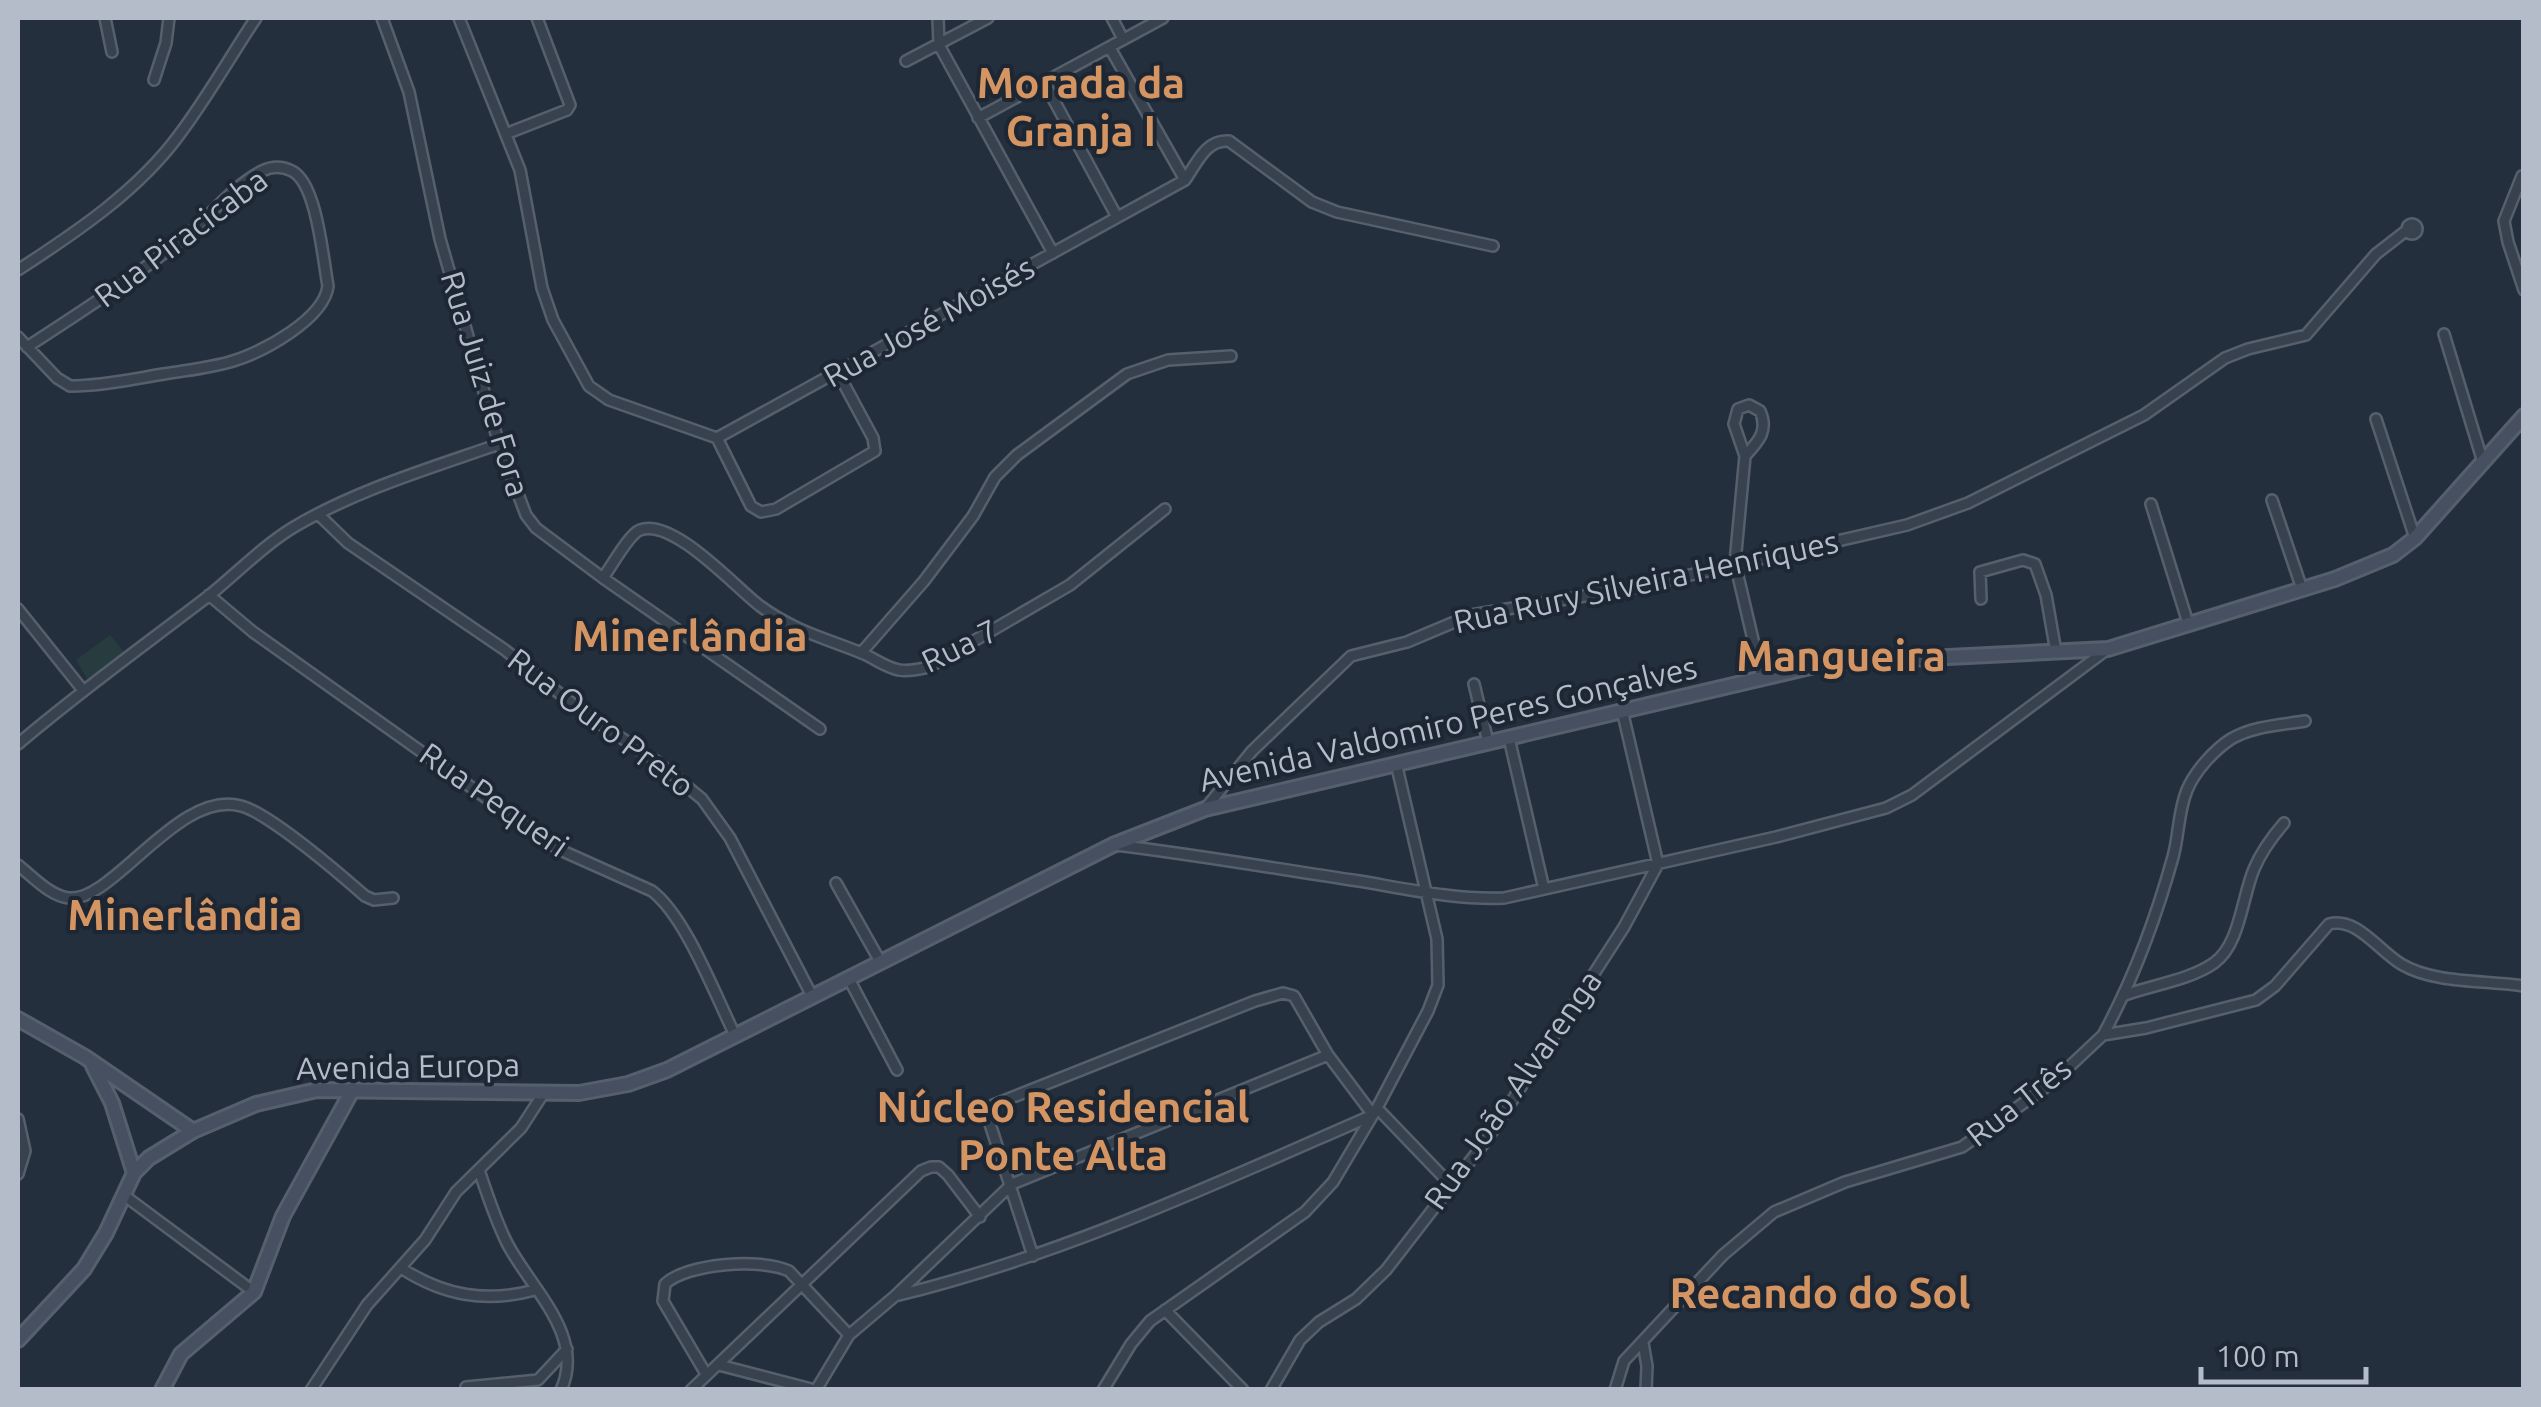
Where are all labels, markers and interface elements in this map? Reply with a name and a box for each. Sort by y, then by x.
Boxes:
district label: Morada da Granja I [977,59,1185,154]
street label: Rua Piracicaba [87,161,274,314]
street label: Rua José Moisés [817,248,1040,394]
street label: Rua Juiz de Fora [435,267,537,501]
street label: Rua Rury Silveira Henriques [1450,523,1841,639]
street label: Rua 7 [916,611,1003,679]
district label: Minerlândia [572,612,808,659]
district label: Mangueira [1736,632,1946,679]
street label: Rua Ouro Preto [502,641,702,804]
street label: Avenida Valdomiro Peres Gonçalves [1195,648,1700,798]
street label: Rua Pequeri [414,735,576,863]
district label: Minerlândia [67,891,303,938]
street label: Rua João Alvarenga [1416,963,1608,1216]
street label: Avenida Europa [296,1046,520,1086]
street label: Rua Três [1959,1049,2078,1153]
district label: Núcleo Residencial Ponte Alta [877,1083,1249,1178]
district label: Recando do Sol [1670,1269,1970,1316]
scale bar [2201,1322,2366,1384]
text: 100 m [2216,1339,2300,1373]

